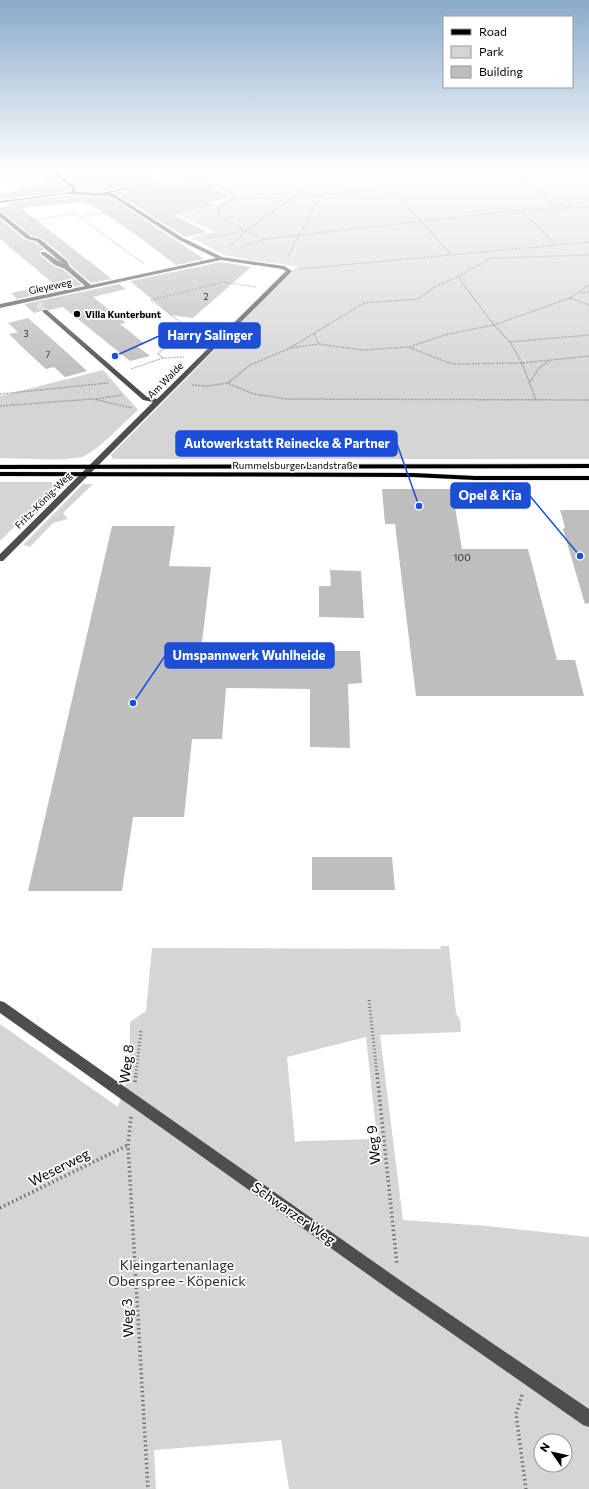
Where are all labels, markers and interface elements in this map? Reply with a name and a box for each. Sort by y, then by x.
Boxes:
legend [443,16,573,88]
text: Road [479,24,507,38]
text: Park [479,44,505,58]
text: Building [479,64,523,78]
street label: Gleyeweg [27,275,73,296]
house number: 2 [204,291,209,302]
place label: Villa Kunterbunt [85,308,161,320]
marker: Villa Kunterbunt [72,309,82,319]
callout: Harry Salinger [159,323,260,348]
text: Harry Salinger [167,327,253,343]
house number: 3 [23,328,29,339]
house number: 7 [46,349,51,360]
street label: Am Walde [144,359,186,401]
callout: Autowerkstatt Reinecke & Partner [176,431,397,456]
text: Autowerkstatt Reinecke & Partner [184,435,391,451]
street label: Rummelsburger Landstraße [232,459,358,471]
street label: Fritz-König-Weg [12,469,74,531]
callout: Opel & Kia [451,483,530,508]
text: Opel & Kia [458,487,522,503]
house number: 100 [453,551,471,563]
callout: Umspannwerk Wuhlheide [165,643,334,668]
text: Umspannwerk Wuhlheide [173,647,326,663]
street label: Weg 8 [115,1043,137,1085]
street label: Weg 9 [362,1124,384,1166]
street label: Weserweg [26,1144,93,1190]
street label: Schwarzer Weg [249,1178,339,1248]
park label: Kleingartenanlage Oberspree - Köpenick [108,1256,246,1289]
street label: Weg 3 [117,1298,137,1338]
north arrow [533,1433,573,1473]
text: N [537,1440,552,1454]

